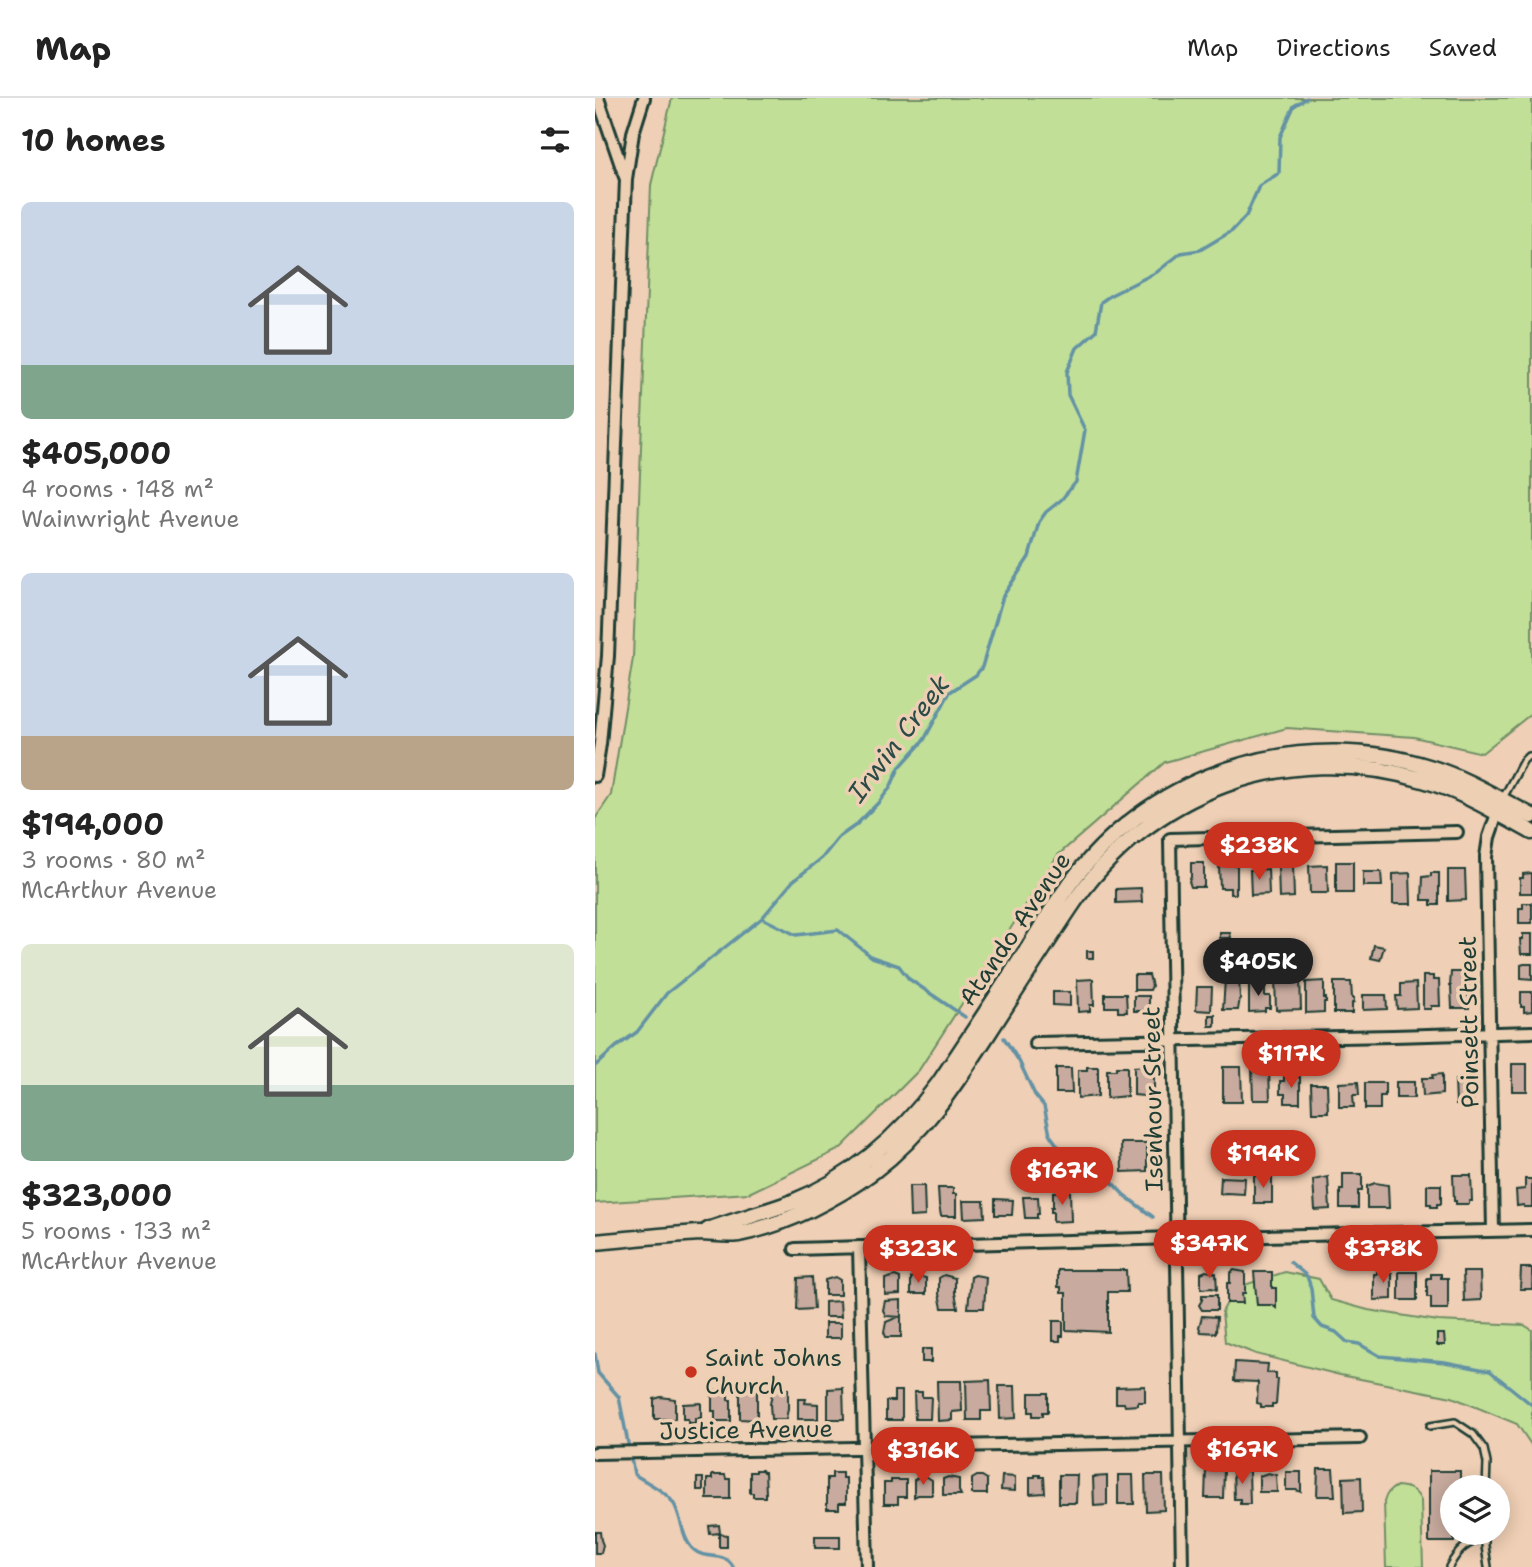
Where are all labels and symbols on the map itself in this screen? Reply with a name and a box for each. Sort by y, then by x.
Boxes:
water label: Irwin Creek [838,667,957,810]
pin: $238K [1210,822,1308,882]
street label: Atando Avenue [952,846,1078,1012]
street label: Poinsett Street [1451,935,1487,1109]
pin: $405K [1209,939,1307,998]
street label: Isenhour Street [1135,1006,1171,1192]
pin: $117K [1242,1030,1340,1090]
pin: $194K [1214,1130,1312,1190]
pin: $167K [1013,1148,1111,1207]
pin: $347K [1160,1220,1258,1280]
pin: $323K [869,1226,967,1285]
pin: $378K [1334,1226,1432,1285]
place label: Saint Johns Church [705,1342,842,1402]
marker: Saint Johns Church [683,1364,699,1380]
street label: Justice Avenue [659,1412,833,1448]
pin: $167K [1193,1426,1291,1486]
pin: $316K [874,1428,972,1487]

